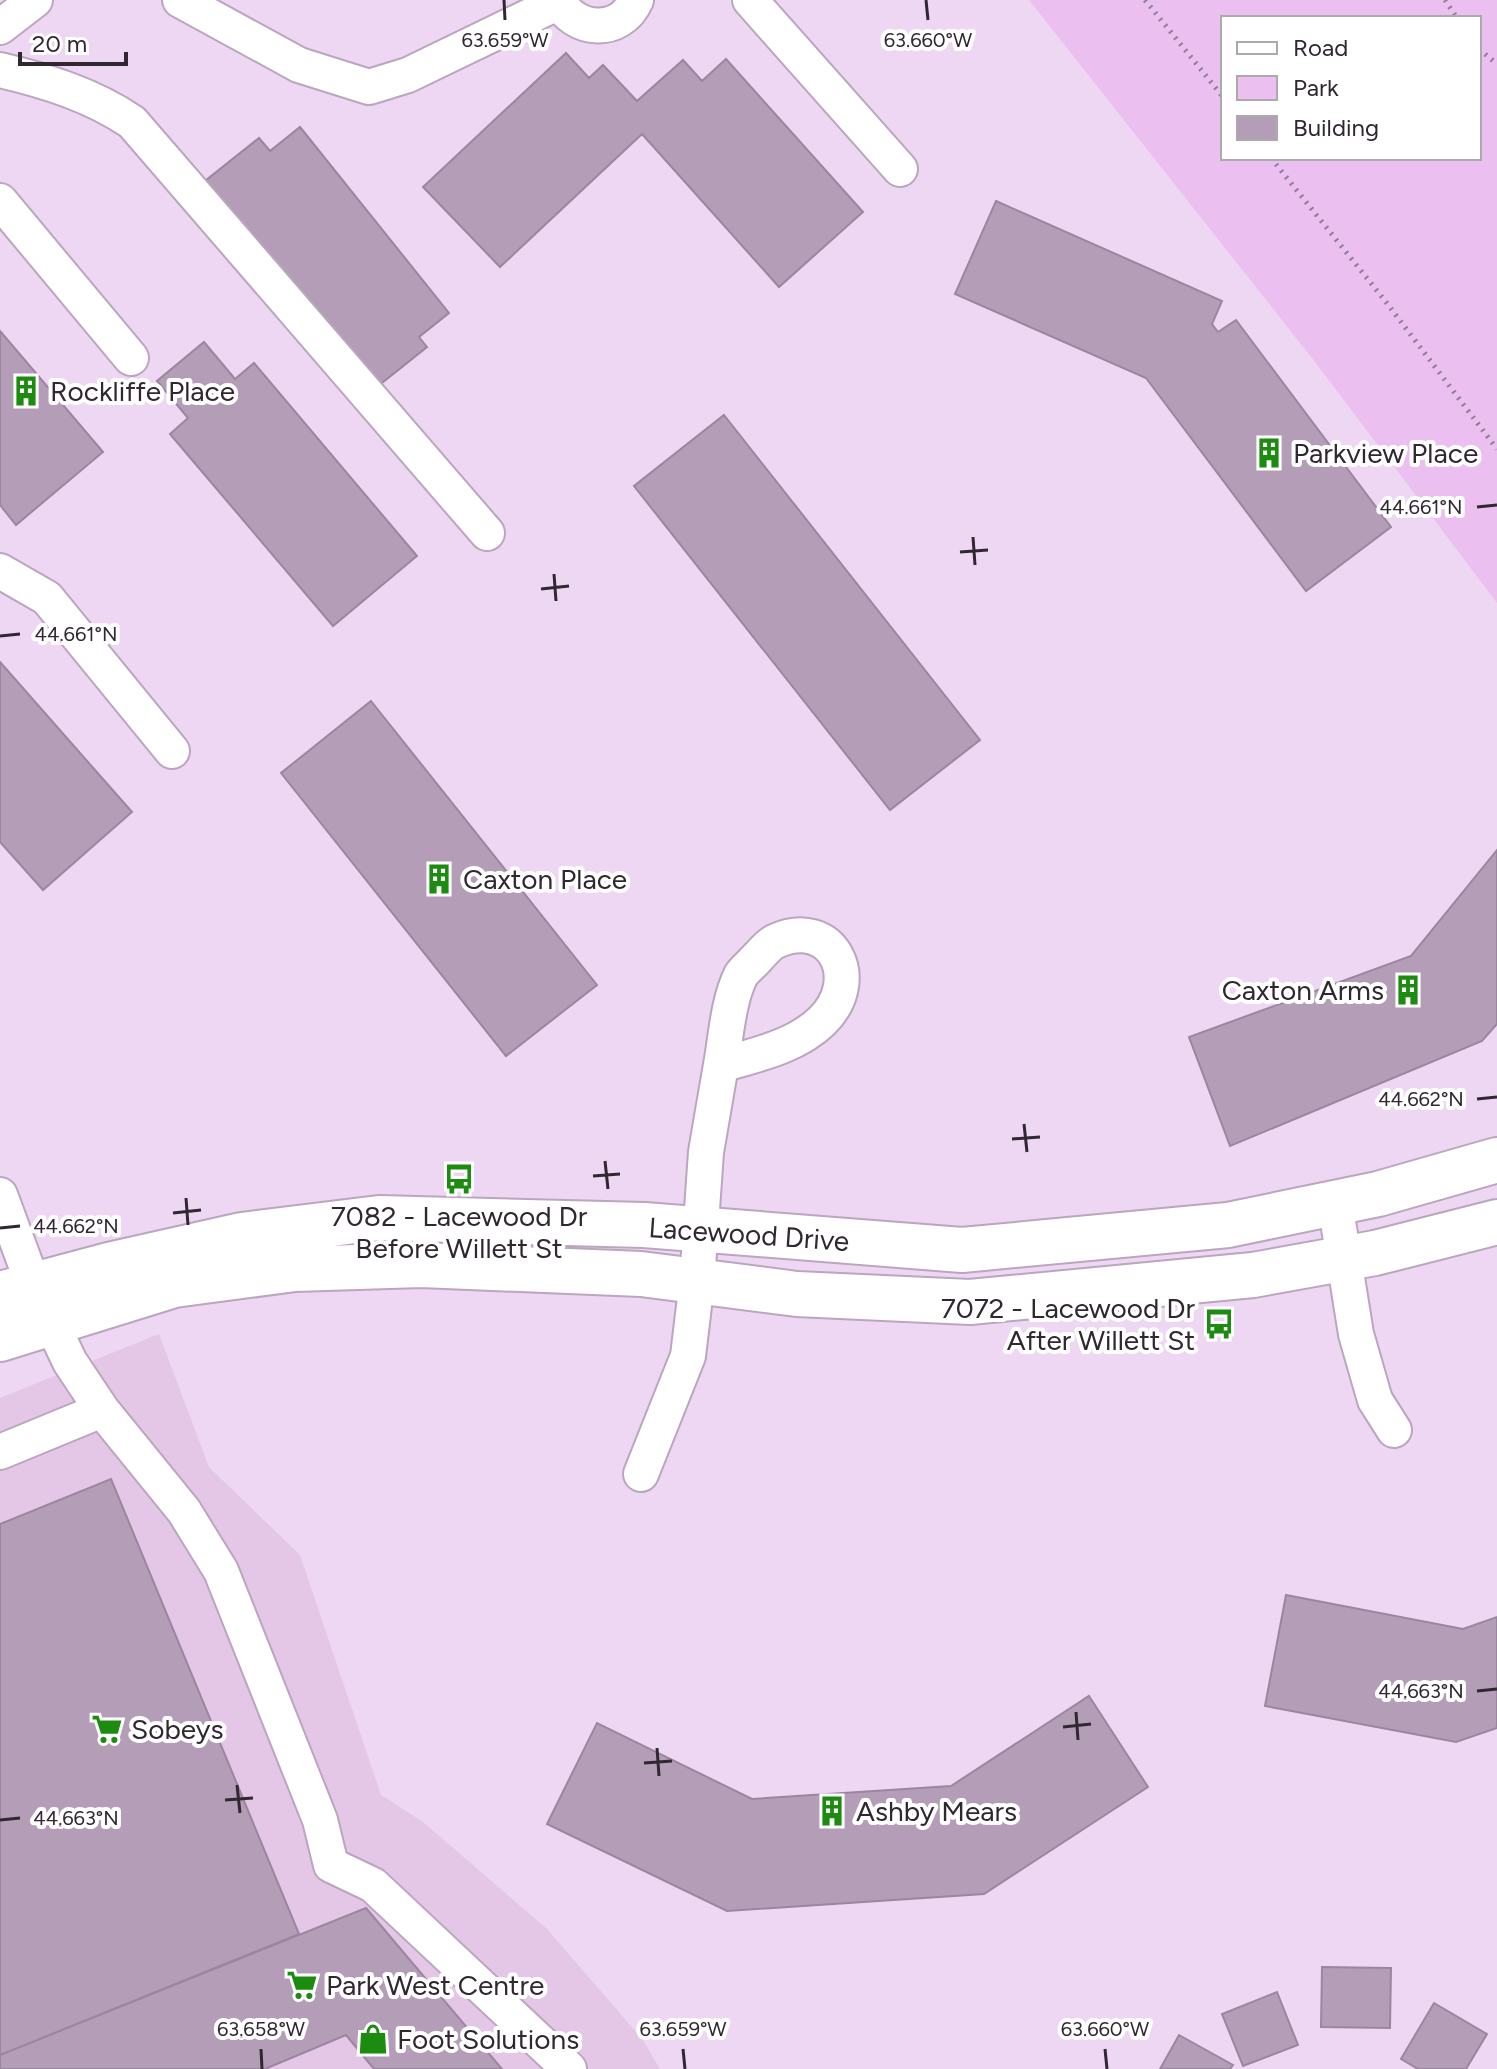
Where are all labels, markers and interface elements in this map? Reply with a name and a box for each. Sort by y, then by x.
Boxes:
scale bar [20,16,126,66]
legend [1221,16,1481,160]
text: 63.659°W [461,28,549,52]
text: 63.660°W [884,28,972,52]
text: 20 m [32,29,87,58]
text: Road [1293,33,1348,62]
text: Park [1293,73,1339,102]
text: Building [1293,113,1379,142]
building icon: Rockliffe Place [9,374,43,408]
place label: Rockliffe Place [50,374,235,408]
building icon: Parkview Place [1252,436,1286,470]
place label: Parkview Place [1293,436,1478,470]
text: 44.661°N [1380,495,1462,519]
text: 44.661°N [35,622,117,646]
building icon: Caxton Place [422,862,456,896]
place label: Caxton Place [463,862,627,896]
place label: Caxton Arms [1222,973,1384,1007]
building icon: Caxton Arms [1391,973,1425,1007]
text: 44.662°N [1378,1087,1464,1111]
bus stop icon: 7082 - Lacewood Dr Before Willett St [442,1162,476,1196]
place label: 7082 - Lacewood Dr Before Willett St [331,1199,588,1265]
street label: Lacewood Drive [648,1210,850,1258]
text: 44.662°N [33,1214,119,1238]
place label: 7072 - Lacewood Dr After Willett St [941,1291,1196,1357]
bus stop icon: 7072 - Lacewood Dr After Willett St [1202,1307,1236,1341]
text: 44.663°N [1378,1679,1464,1703]
supermarket icon: Sobeys [90,1712,124,1746]
place label: Sobeys [131,1712,224,1746]
building icon: Ashby Mears [815,1794,849,1828]
place label: Ashby Mears [856,1794,1017,1828]
text: 44.663°N [33,1806,119,1830]
supermarket icon: Park West Centre [285,1968,319,2002]
place label: Park West Centre [326,1968,544,2002]
text: 63.658°W [217,2017,305,2041]
text: 63.659°W [639,2017,727,2041]
text: 63.660°W [1061,2017,1149,2041]
shop icon: Foot Solutions [356,2022,390,2056]
place label: Foot Solutions [397,2022,579,2056]

